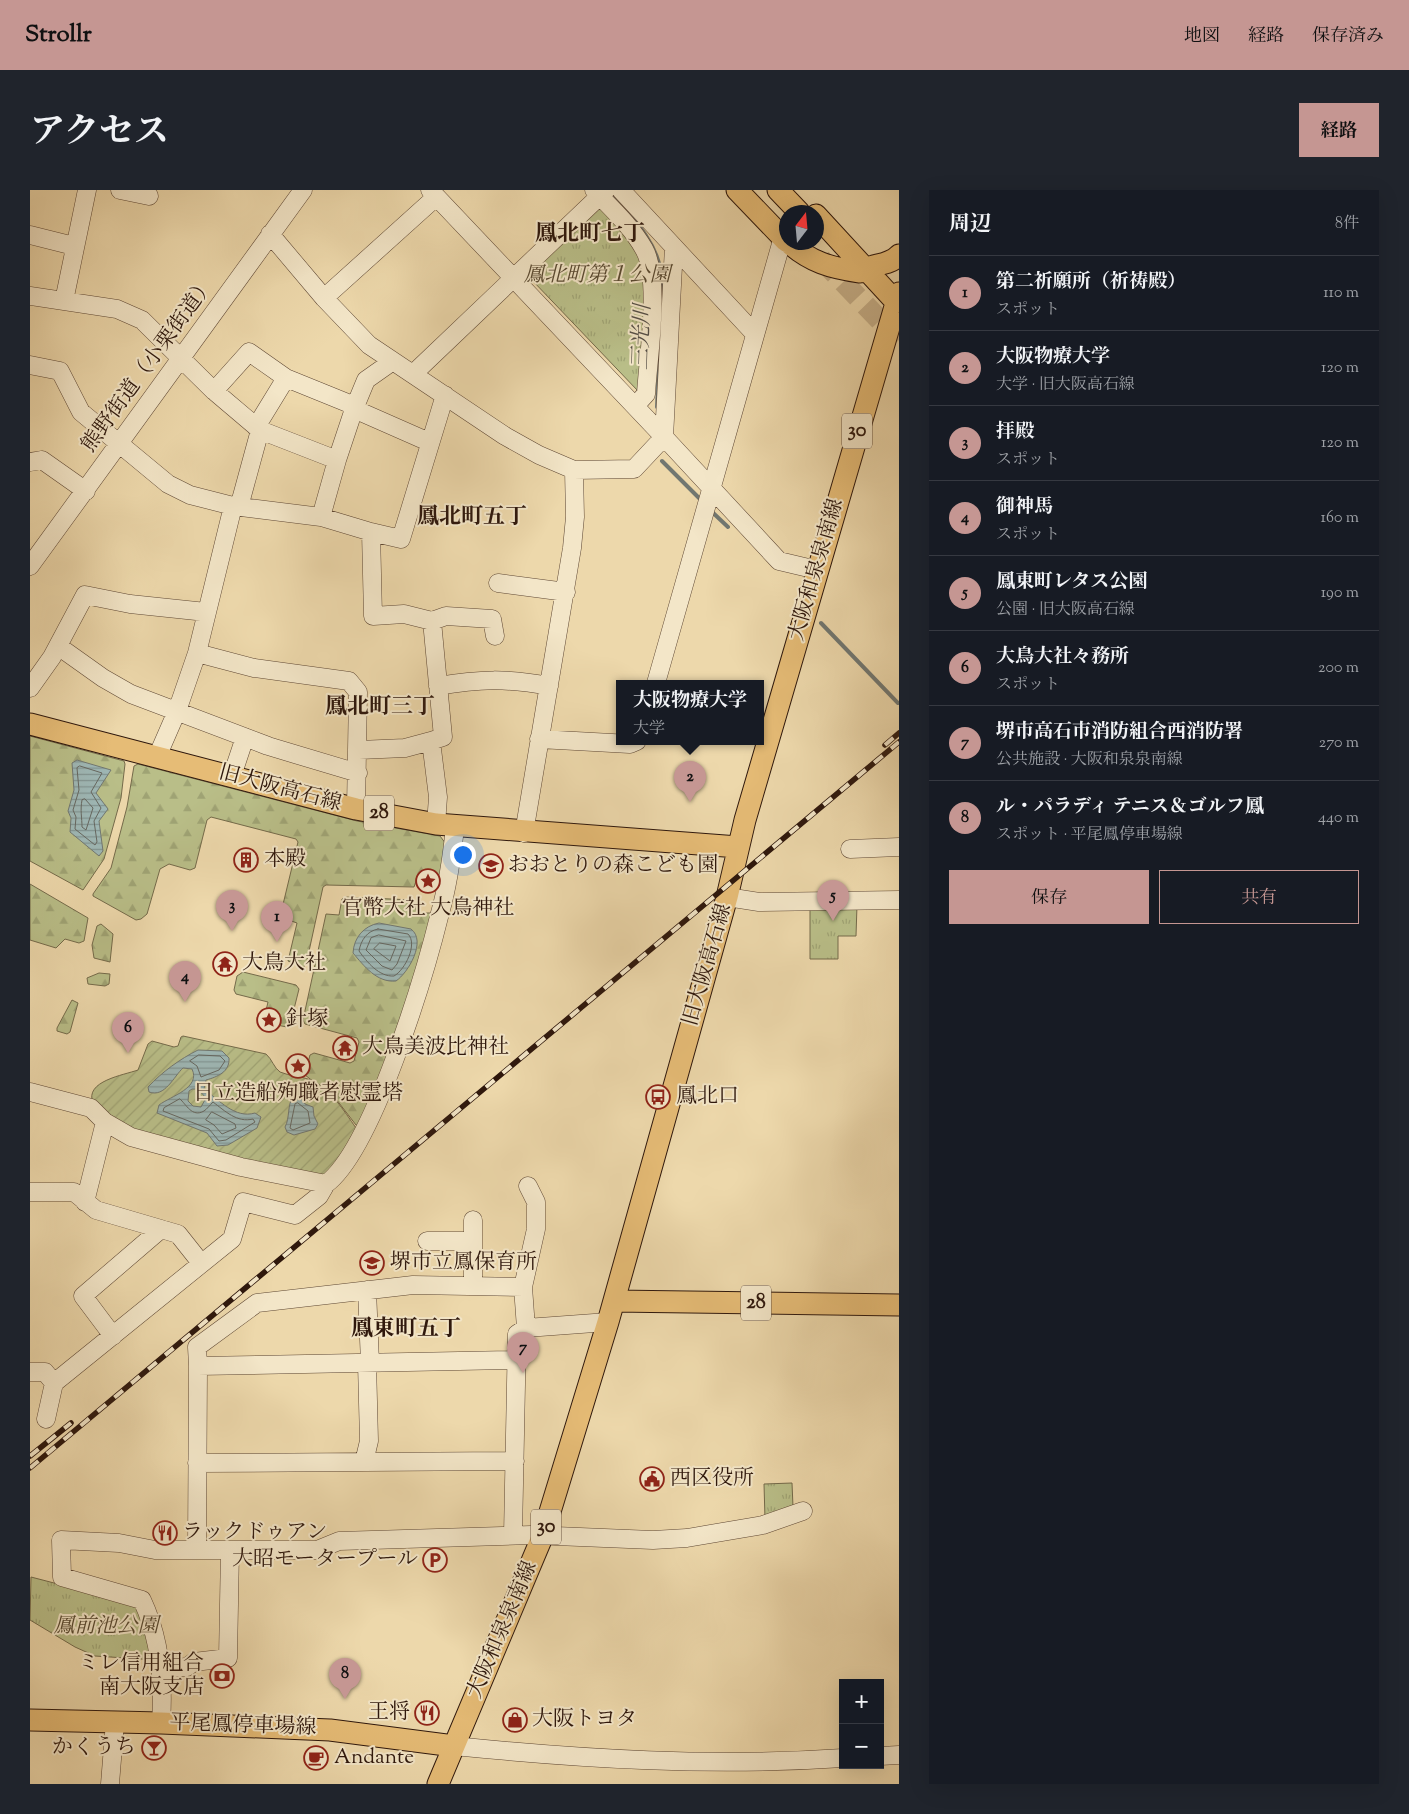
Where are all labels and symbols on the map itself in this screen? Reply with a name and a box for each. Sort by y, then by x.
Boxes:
north arrow [779,205,824,250]
district label: 鳳北町七丁 [535,219,645,251]
park label: 鳳北町第１公園 [524,261,673,291]
street label: 熊野街道（小栗街道） [75,271,223,459]
water label: 三光川 [626,301,660,371]
road number: 30 [842,414,872,448]
street label: 大阪和泉泉南線 [782,495,852,645]
district label: 鳳北町五丁 [417,502,527,534]
district label: 鳳北町三丁 [325,692,435,724]
street label: 旧大阪高石線 [215,758,345,820]
pin: 2 [674,761,706,802]
road number: 28 [364,796,394,830]
your location [450,842,476,868]
place label: 本殿 [264,845,306,875]
building icon: 本殿 [233,847,259,873]
place label: おおとりの森こども園 [508,851,718,881]
school or university icon: おおとりの森こども園 [478,853,504,879]
place icon: 官幣大社 大鳥神社 [415,868,441,894]
pin: 5 [817,880,849,921]
pin: 3 [216,890,248,931]
place label: 官幣大社 大鳥神社 [342,894,514,924]
street label: 旧大阪高石線 [676,900,740,1030]
pin: 1 [261,901,293,942]
place label: 大鳥大社 [242,949,326,979]
temple icon: 大鳥大社 [212,951,238,977]
pin: 4 [169,961,201,1002]
place label: 針塚 [286,1005,328,1035]
place icon: 針塚 [256,1007,282,1033]
pin: 6 [112,1012,144,1053]
place label: 大鳥美波比神社 [362,1033,509,1063]
temple icon: 大鳥美波比神社 [332,1035,358,1061]
place icon: 日立造船殉職者慰霊塔 [285,1053,311,1079]
place label: 日立造船殉職者慰霊塔 [193,1079,403,1109]
place label: 鳳北口 [676,1082,739,1112]
bus stop icon: 鳳北口 [645,1084,671,1110]
place label: 堺市立鳳保育所 [390,1248,537,1278]
school or university icon: 堺市立鳳保育所 [359,1250,385,1276]
road number: 28 [741,1286,771,1320]
district label: 鳳東町五丁 [351,1314,461,1346]
pin: 7 [507,1332,539,1373]
place label: 西区役所 [670,1464,754,1494]
public building icon: 西区役所 [639,1466,665,1492]
road number: 30 [531,1510,561,1544]
place label: ラックドゥアン [182,1518,327,1548]
restaurant icon: ラックドゥアン [152,1520,178,1546]
place label: 大昭モータープール [232,1545,418,1575]
parking icon: 大昭モータープール [422,1547,448,1573]
street label: 大阪和泉泉南線 [460,1556,546,1704]
park label: 鳳前池公園 [54,1612,161,1642]
place label: ミレ信用組合 南大阪支店 [78,1649,204,1703]
pin: 8 [329,1658,361,1699]
bank icon: ミレ信用組合 南大阪支店 [209,1663,235,1689]
place label: 王将 [368,1698,410,1728]
restaurant icon: 王将 [414,1700,440,1726]
place label: 大阪トヨタ [532,1705,637,1735]
shop icon: 大阪トヨタ [502,1707,528,1733]
street label: 平尾鳳停車場線 [169,1708,317,1744]
place label: かくうち [52,1733,136,1763]
bar icon: かくうち [141,1735,167,1761]
place label: Andante [334,1743,414,1773]
cafe icon: Andante [303,1745,329,1771]

